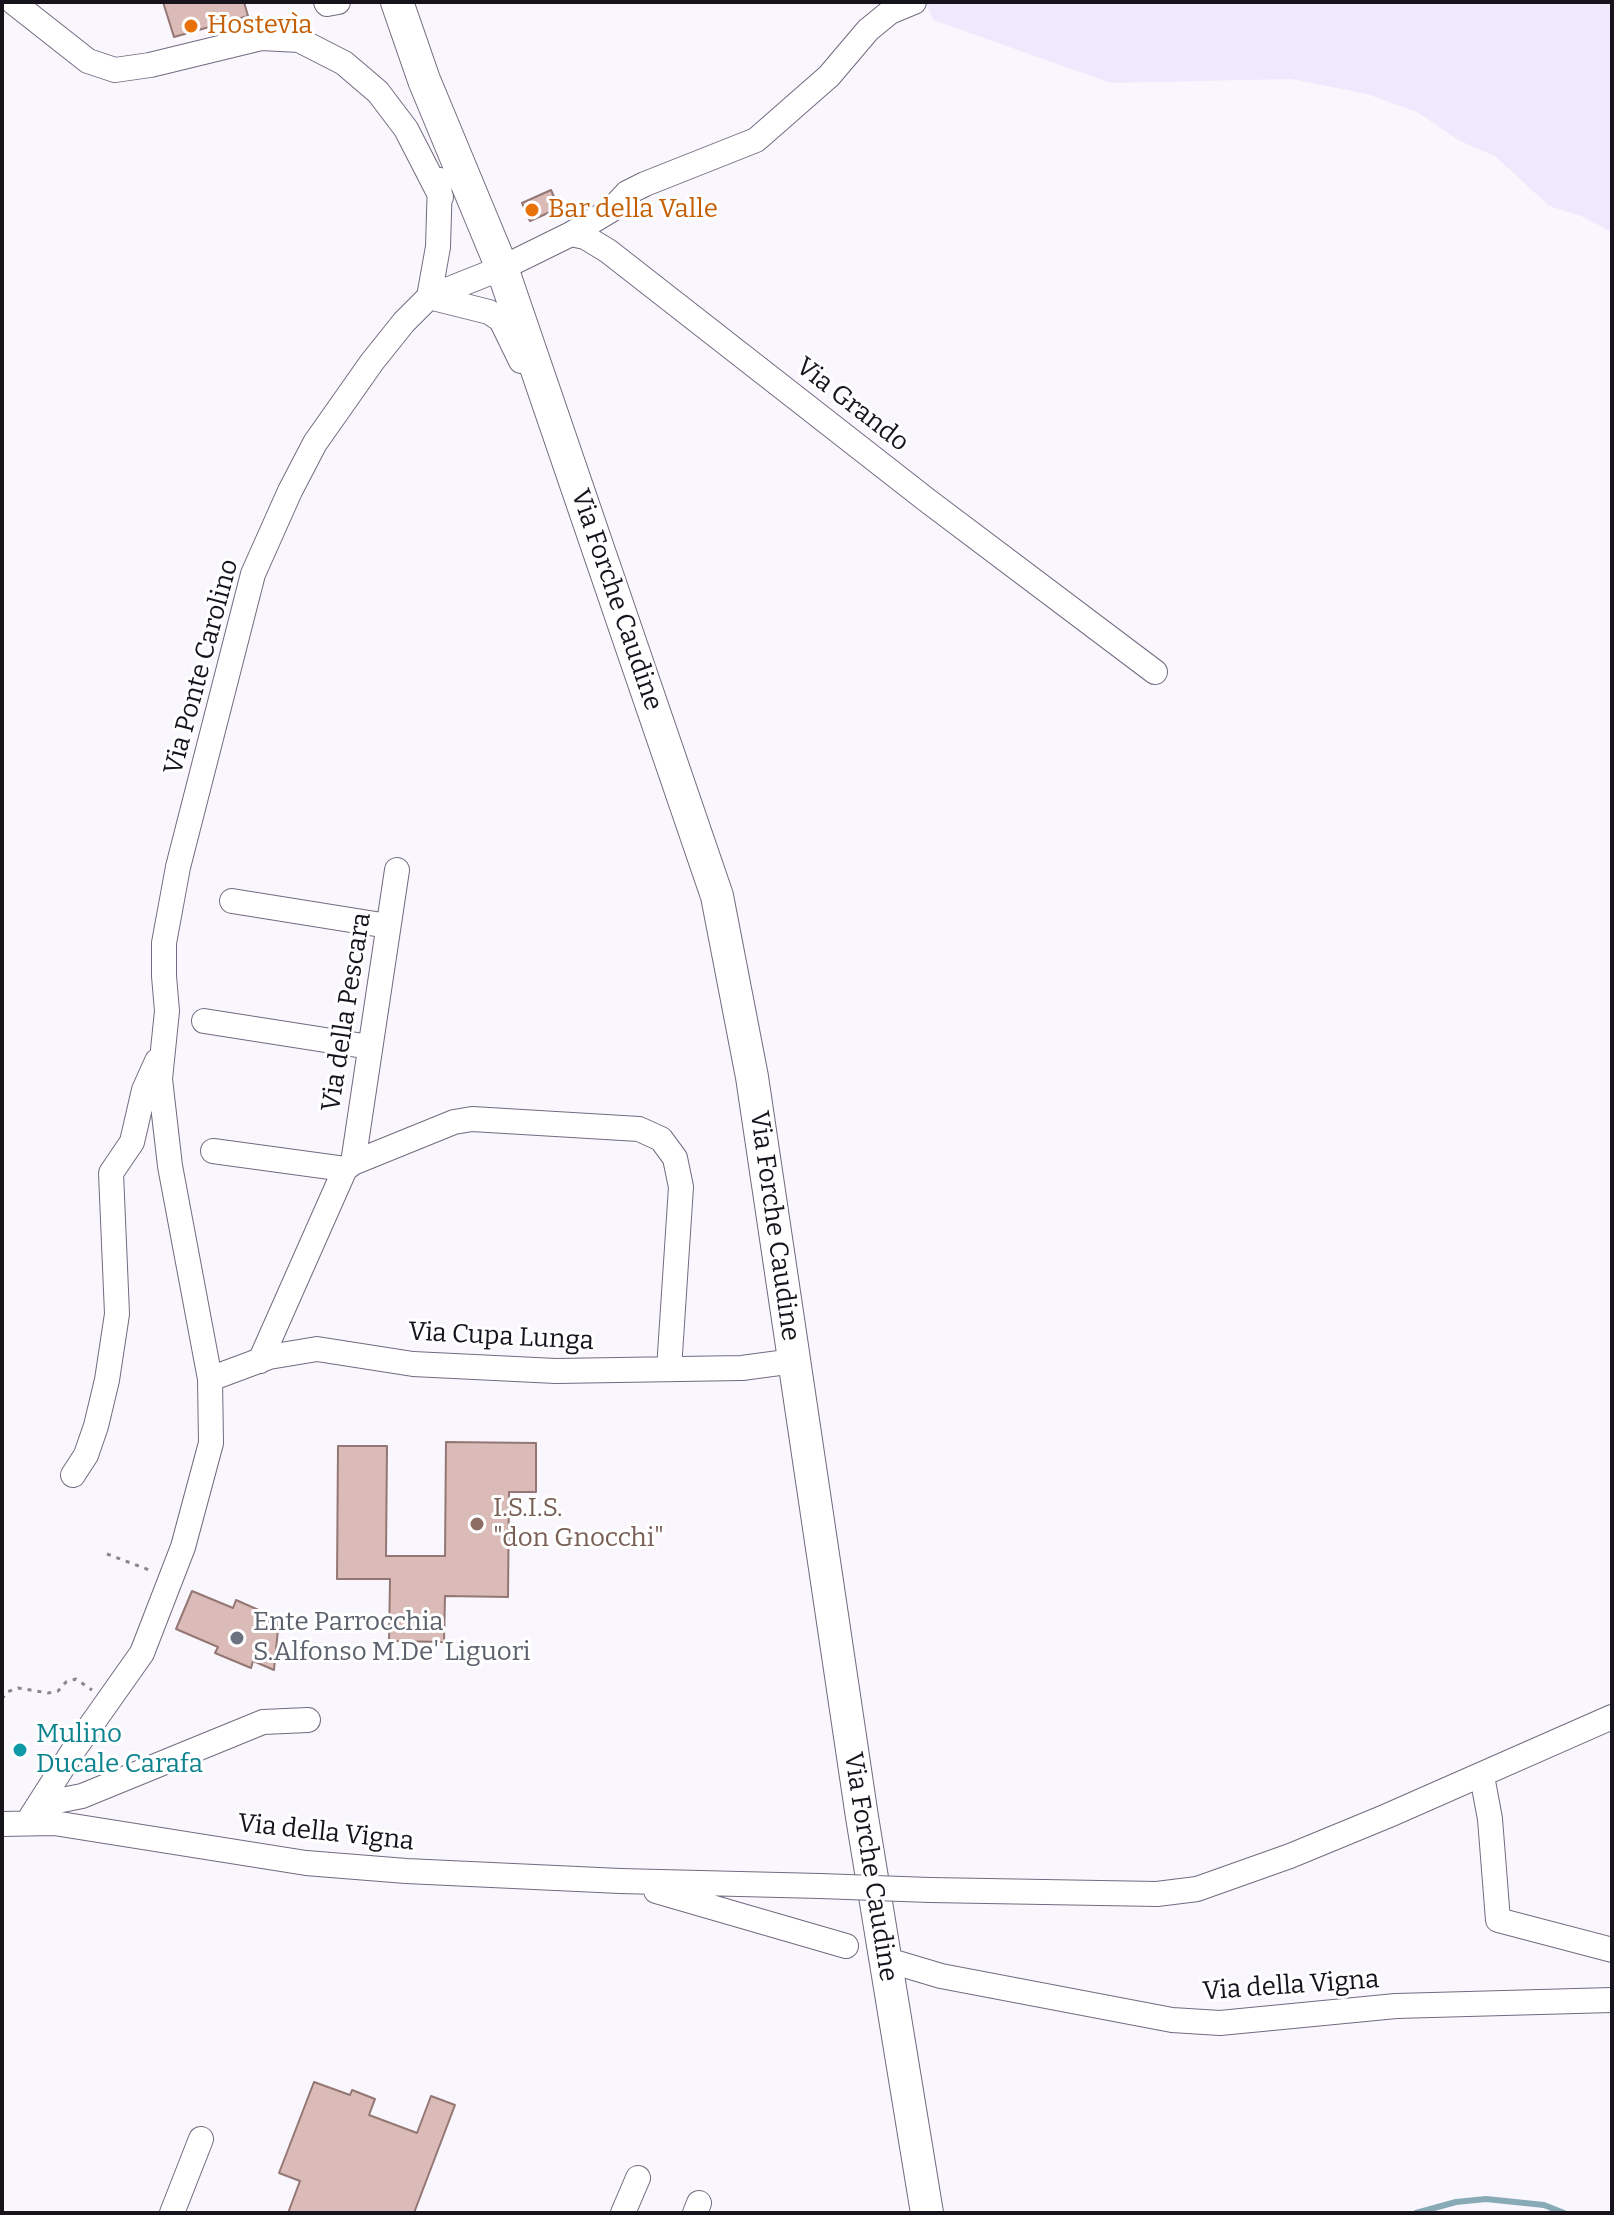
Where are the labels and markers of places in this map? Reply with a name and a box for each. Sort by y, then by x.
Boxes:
place label: Hostevìa [207,10,313,42]
marker: Hostevìa [182,17,200,35]
place label: Bar della Valle [548,194,718,226]
marker: Bar della Valle [523,201,541,219]
place label: I.S.I.S. "don Gnocchi" [493,1493,664,1554]
marker: I.S.I.S. "don Gnocchi" [468,1515,486,1533]
place label: Ente Parrocchia S.Alfonso M.De' Liguori [253,1607,531,1668]
marker: Ente Parrocchia S.Alfonso M.De' Liguori [228,1629,246,1647]
place label: Mulino Ducale Carafa [36,1719,203,1780]
marker: Mulino Ducale Carafa [11,1741,29,1759]

